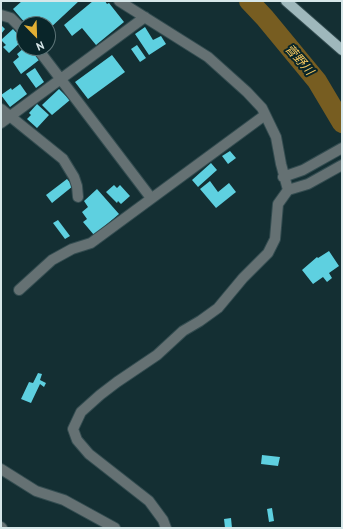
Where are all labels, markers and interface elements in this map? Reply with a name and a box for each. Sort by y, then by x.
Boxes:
north arrow [16,16,56,56]
text: N [34,38,46,54]
water label: 菅野川 [282,42,316,78]

